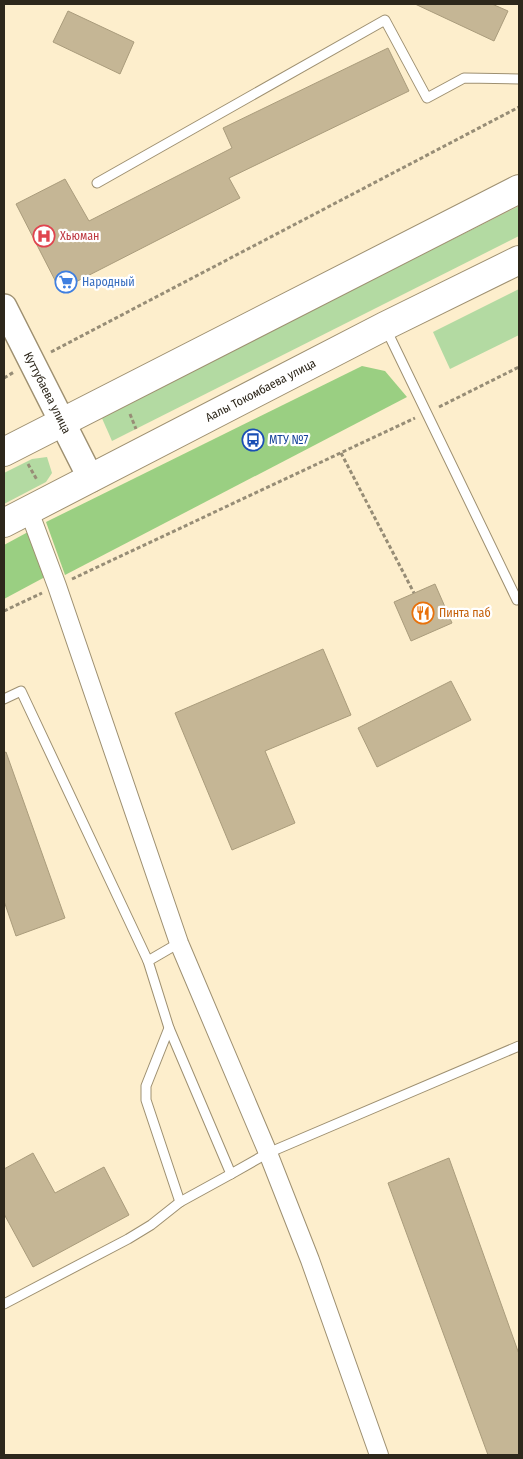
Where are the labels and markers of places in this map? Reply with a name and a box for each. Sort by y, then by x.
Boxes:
hospital icon: Хьюман [32,224,56,248]
place label: Хьюман [60,229,100,243]
supermarket icon: Народный [54,270,78,294]
place label: Народный [82,275,135,289]
bus stop icon: МТУ №7 [241,428,265,452]
place label: МТУ №7 [269,433,309,447]
restaurant icon: Пинта паб [411,601,435,625]
place label: Пинта паб [439,606,491,620]

